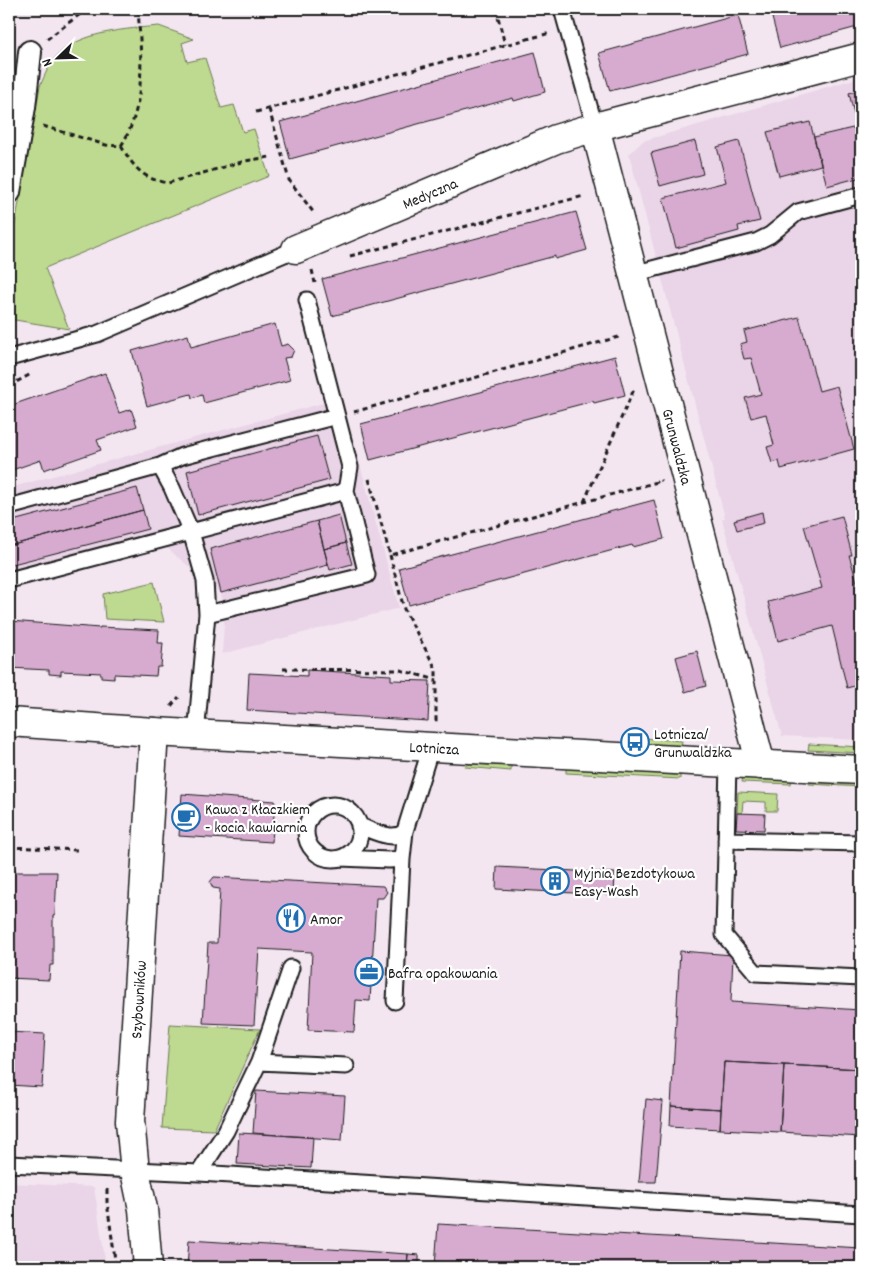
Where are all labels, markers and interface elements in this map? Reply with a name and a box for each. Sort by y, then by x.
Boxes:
north arrow [32,32,82,82]
text: N [37,55,58,69]
street label: Medyczna [399,173,462,217]
street label: Grunwaldzka [655,407,697,488]
place label: Lotnicza/ Grunwaldzka [654,724,732,765]
bus stop icon: Lotnicza/ Grunwaldzka [620,727,650,757]
street label: Lotnicza [409,737,460,762]
place label: Kawa z Kłaczkiem - kocia kawiarnia [205,799,310,840]
cafe icon: Kawa z Kłaczkiem - kocia kawiarnia [171,802,201,832]
place label: Myjnia Bezdotykowa Easy-Wash [574,863,695,904]
building icon: Myjnia Bezdotykowa Easy-Wash [540,866,570,896]
restaurant icon: Amor [276,903,306,933]
place label: Amor [310,909,343,932]
office icon: Bafra opakowania [354,957,384,987]
street label: Szybowników [126,960,154,1039]
place label: Bafra opakowania [388,963,498,986]

